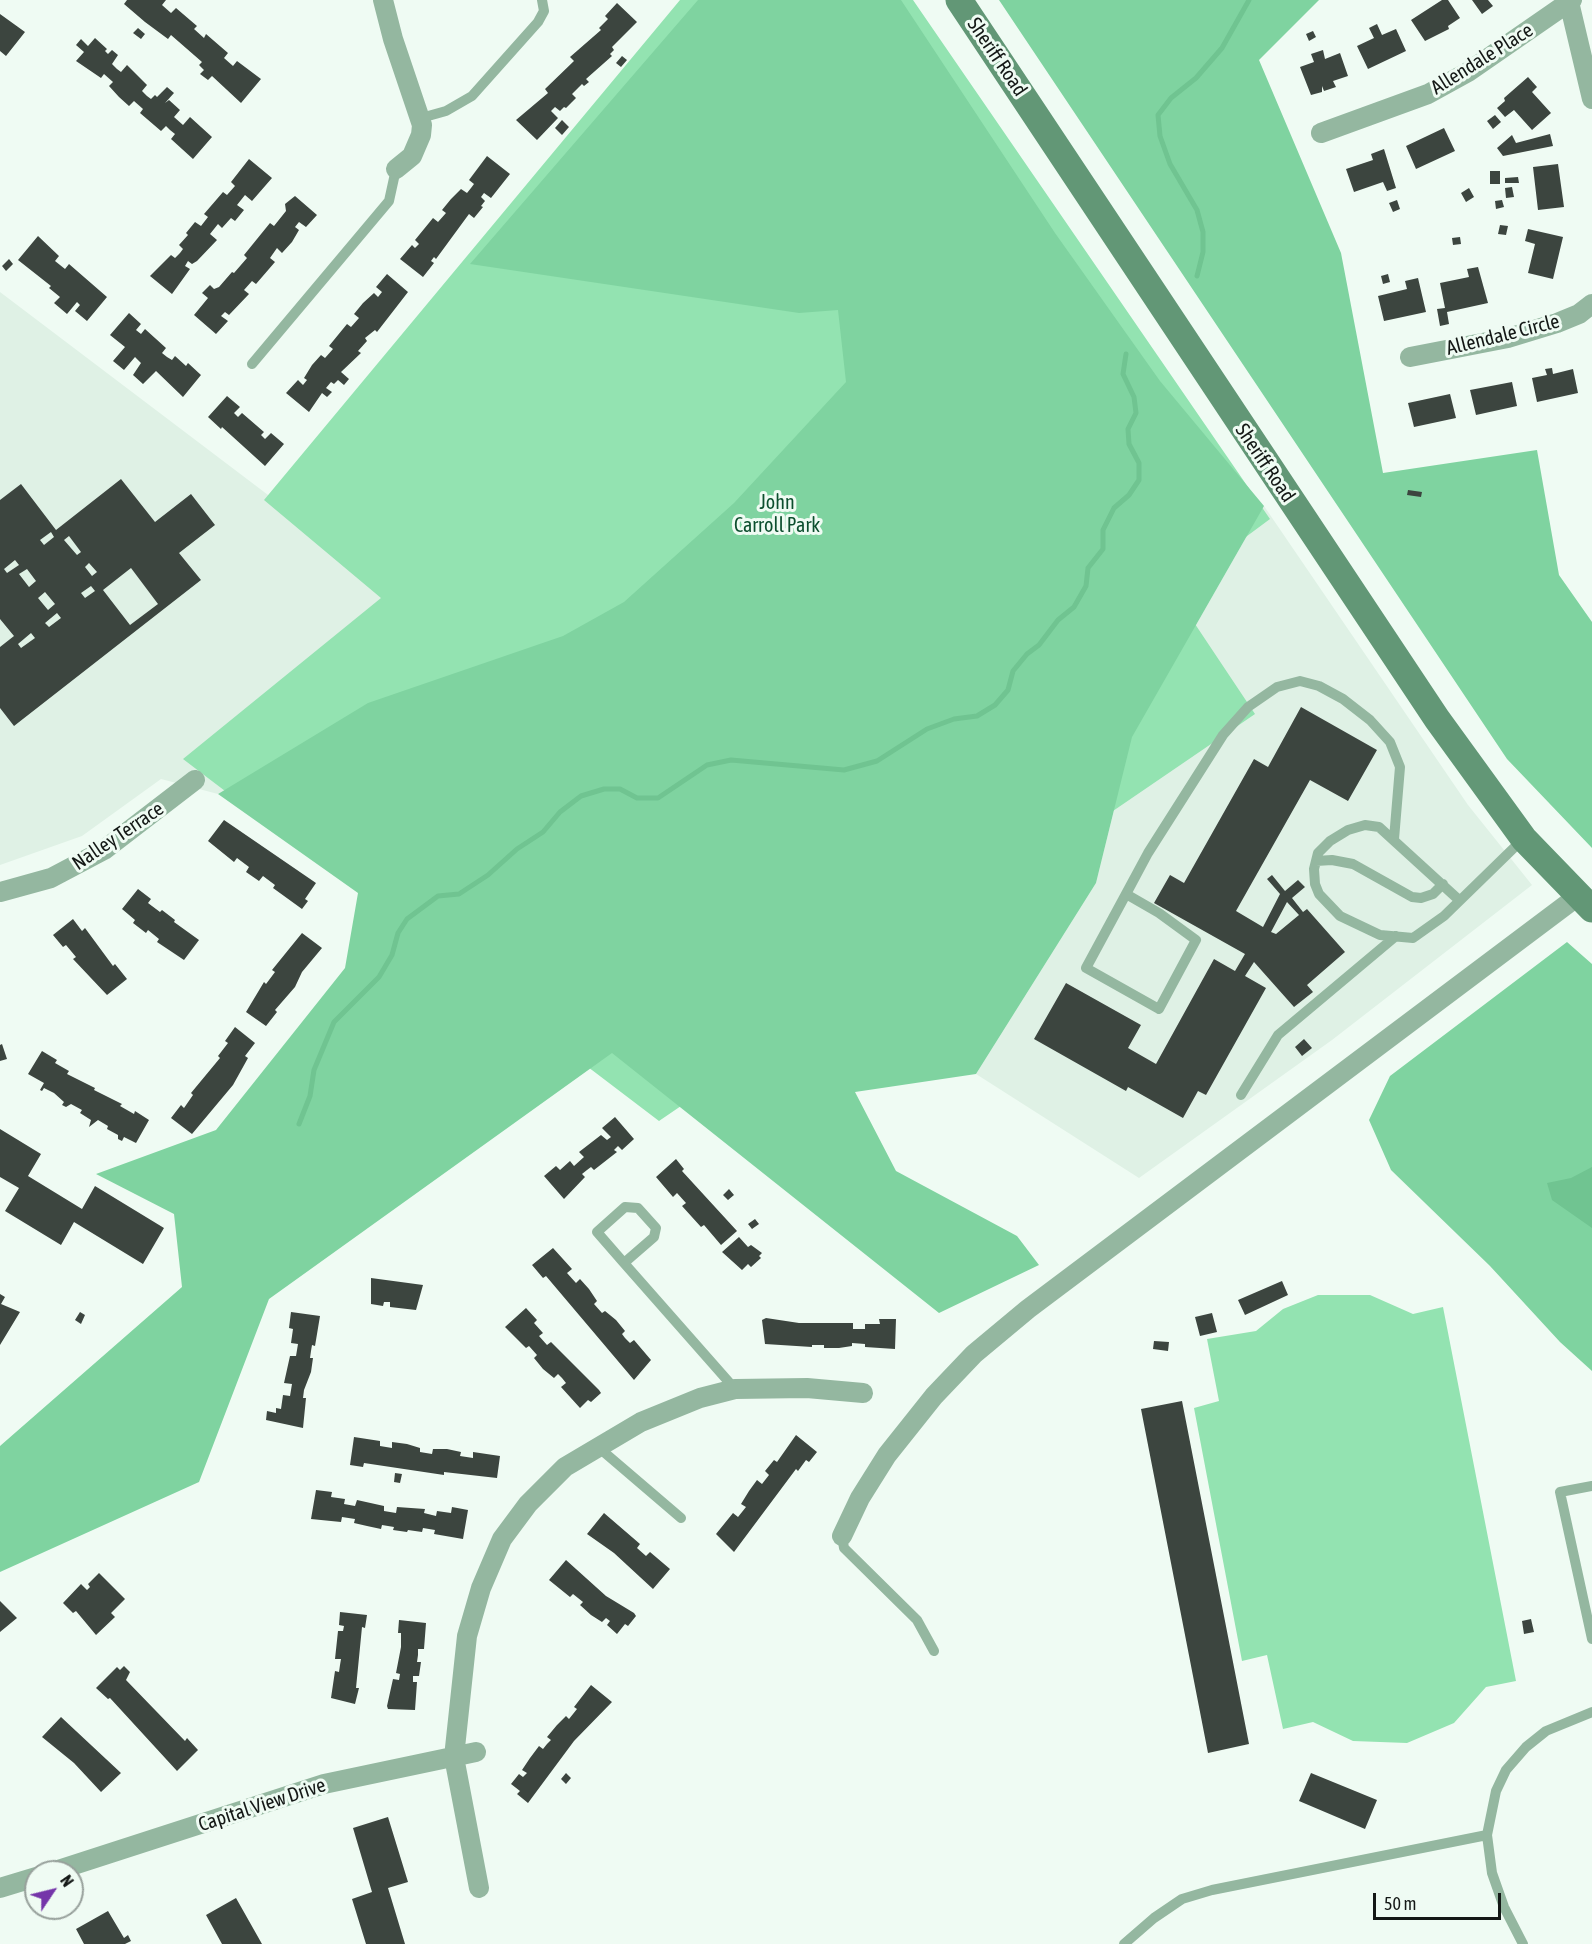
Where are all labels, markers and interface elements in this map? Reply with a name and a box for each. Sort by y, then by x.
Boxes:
street label: Sheriff Road [962,13,1032,101]
street label: Allendale Place [1427,18,1537,100]
street label: Allendale Circle [1444,309,1562,361]
street label: Sheriff Road [1230,419,1300,507]
park label: John Carroll Park [734,491,820,538]
street label: Nalley Terrace [68,797,168,875]
street label: Capital View Drive [195,1773,329,1837]
north arrow [24,1860,84,1920]
text: N [57,1872,77,1890]
scale bar [1376,1881,1504,1919]
text: 50 m [1384,1893,1416,1914]

